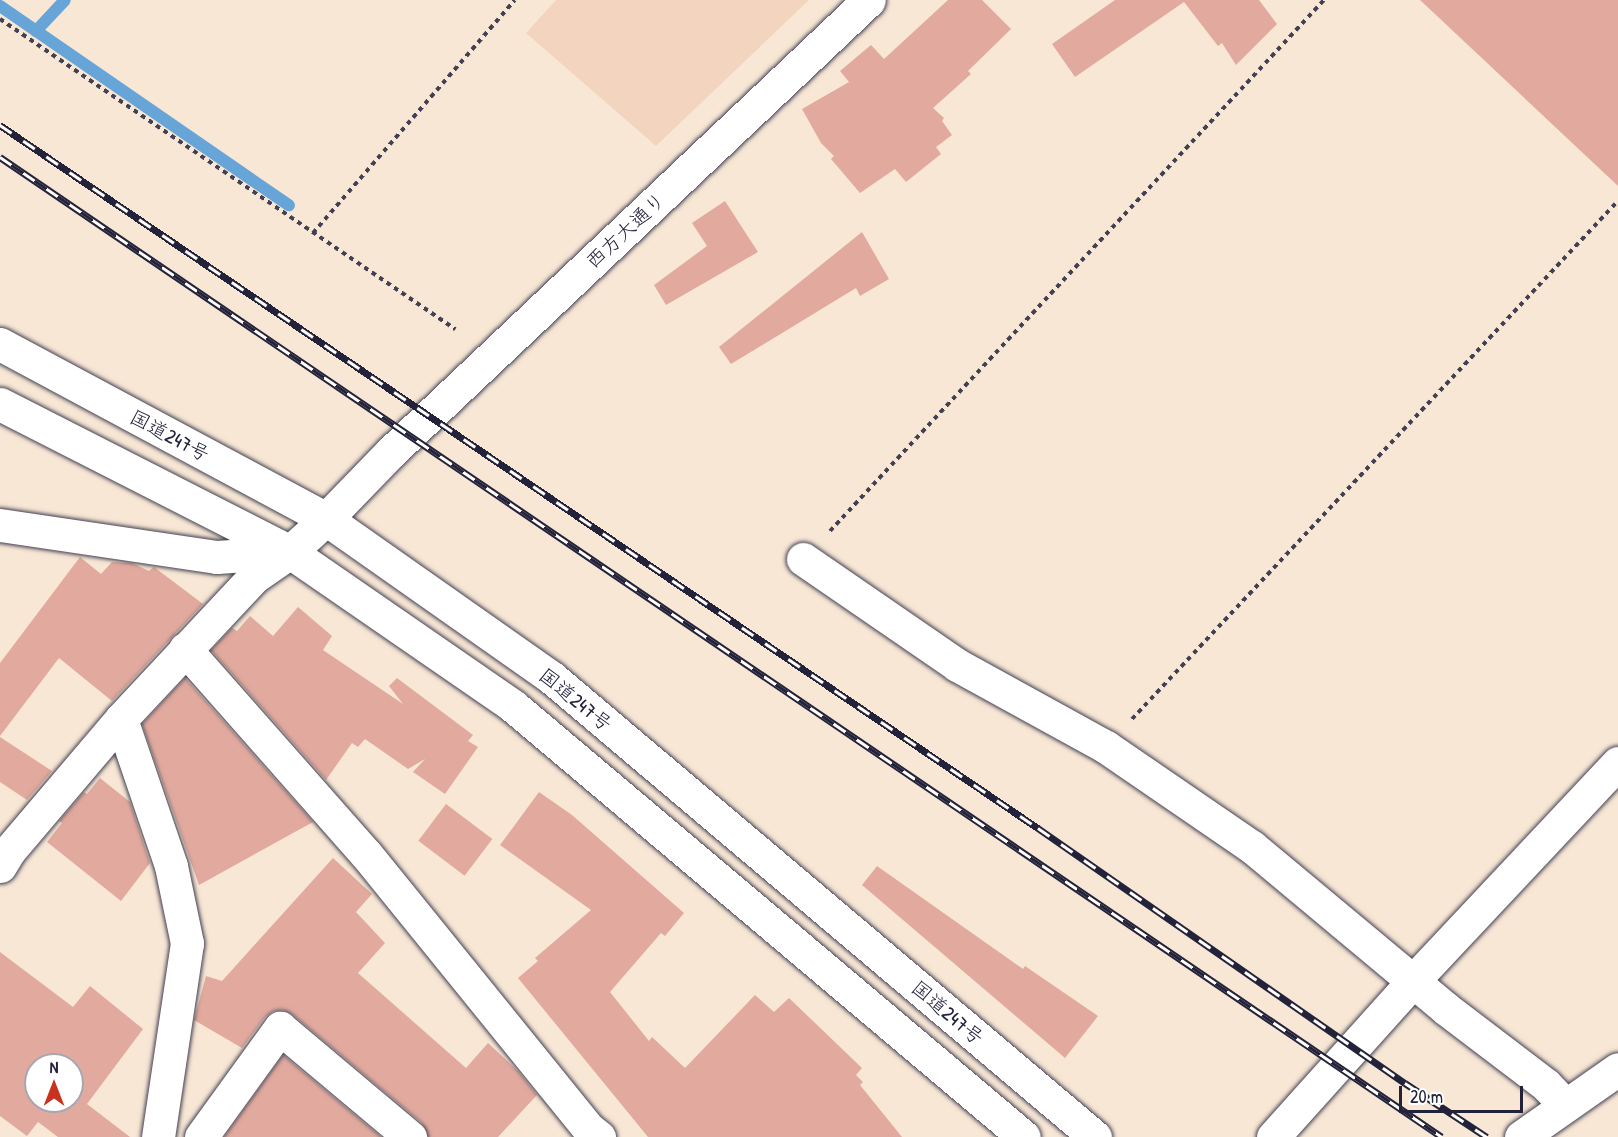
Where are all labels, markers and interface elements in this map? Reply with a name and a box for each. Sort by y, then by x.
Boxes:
street label: 西方大通り [580,187,670,273]
street label: 国道247号 [126,404,214,466]
street label: 国道247号 [535,662,617,736]
street label: 国道247号 [907,975,989,1049]
north arrow [24,1053,84,1113]
text: N [50,1056,58,1078]
scale bar [1402,1074,1526,1112]
text: 20 m [1410,1084,1443,1109]

